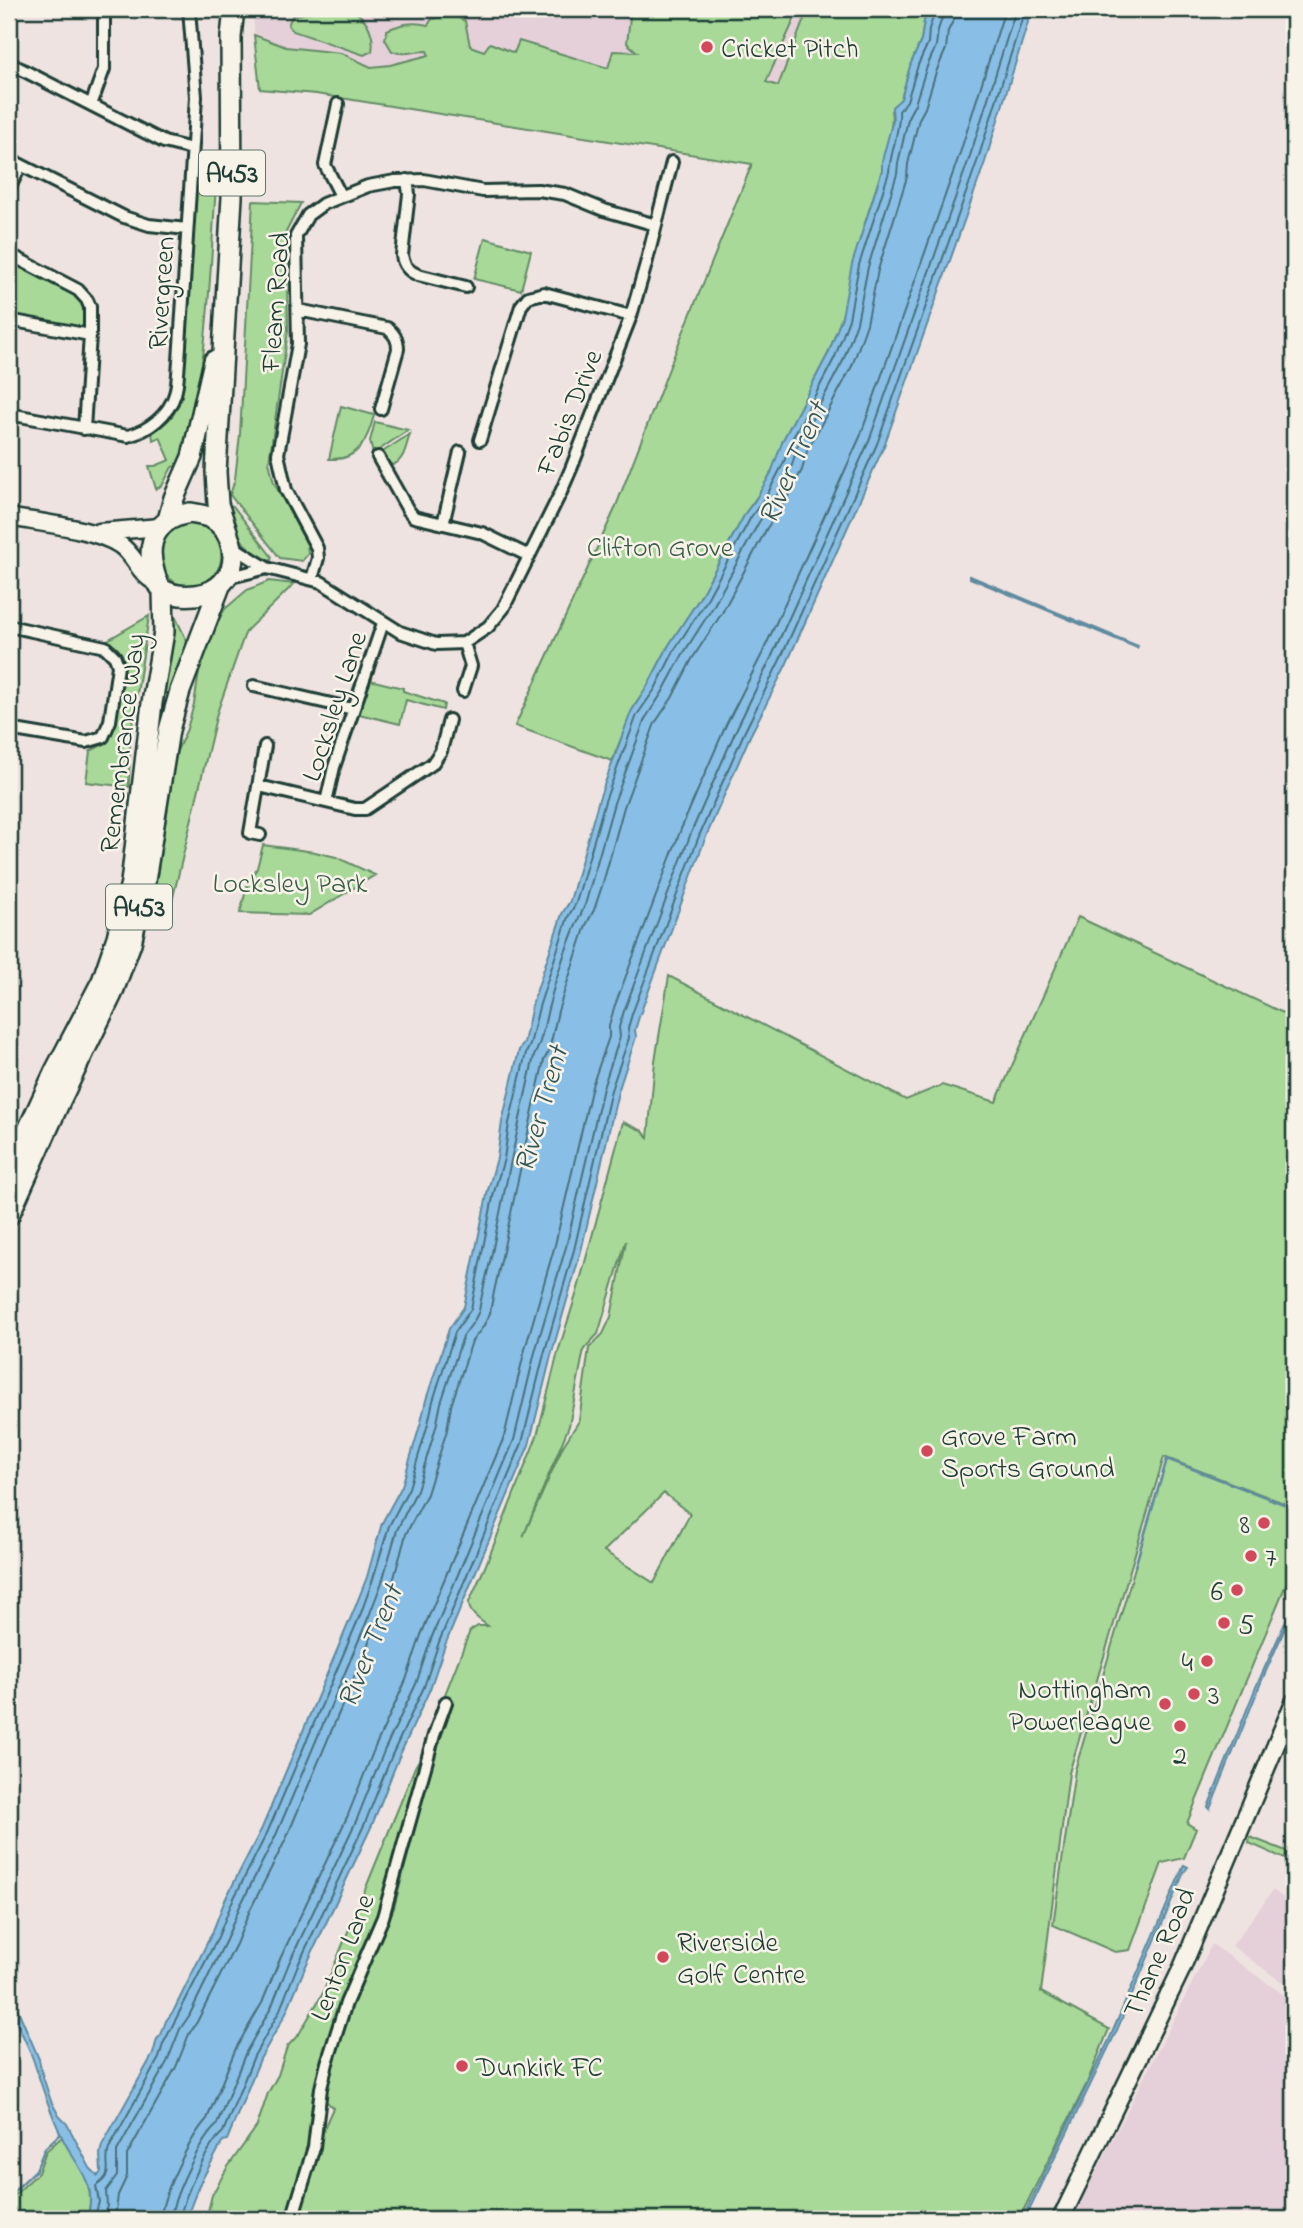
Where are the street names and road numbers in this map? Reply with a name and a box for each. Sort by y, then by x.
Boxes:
road number: A453 [199,150,265,196]
street label: Fleam Road [252,231,303,375]
street label: Rivergreen [139,235,188,351]
street label: Fabis Drive [527,344,615,483]
street label: Locksley Lane [293,626,380,787]
street label: Remembrance Way [91,631,158,855]
road number: A453 [106,885,172,930]
street label: Thane Road [1114,1881,1208,2025]
street label: Lenton Lane [301,1888,387,2028]

